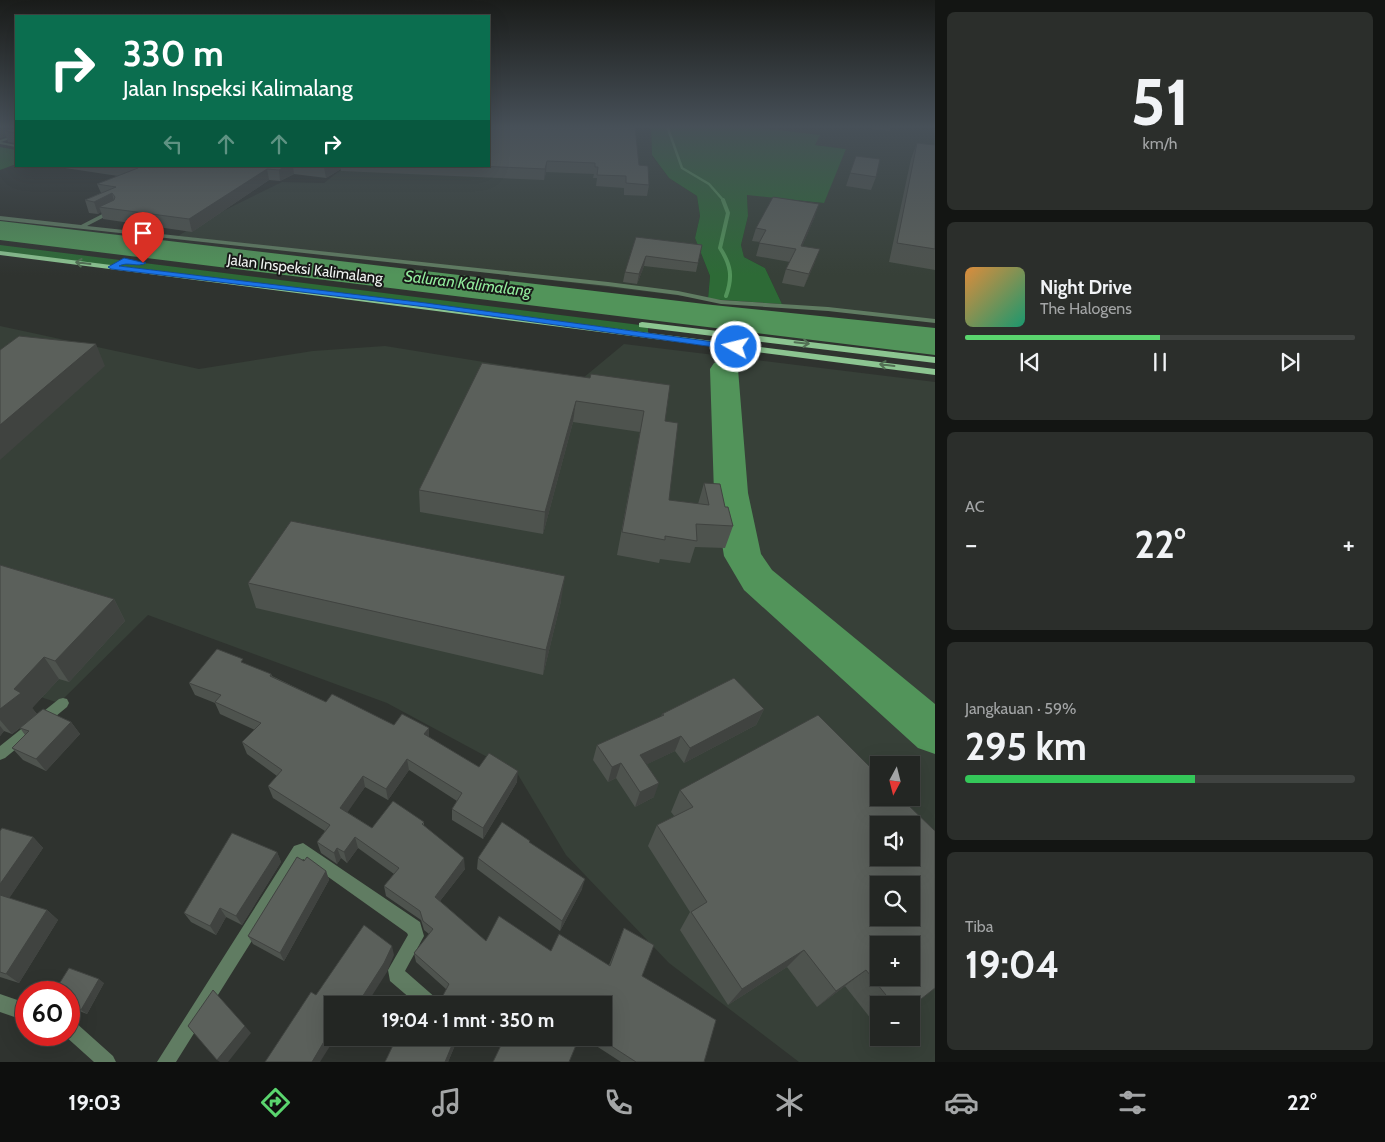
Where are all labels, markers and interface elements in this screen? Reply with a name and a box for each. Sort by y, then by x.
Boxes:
text: 330 m [123,32,224,75]
icon: right [40,35,105,100]
text: 51 [1131,62,1189,141]
text: Jalan Inspeksi Kalimalang [123,75,353,102]
icon: left [159,130,187,158]
icon: ahead [212,130,240,158]
icon: ahead [265,130,293,158]
icon: right [318,130,346,158]
text: km/h [1142,134,1178,153]
pin [122,212,164,263]
icon: arrive [129,219,157,247]
street label: Jalan Inspeksi Kalimalang [225,250,384,288]
one-way arrow [75,258,91,268]
water label: Saluran Kalimalang [404,266,533,301]
text: Night Drive [1040,276,1132,299]
text: The Halogens [1040,299,1132,318]
position arrow [709,320,761,372]
one-way arrow [794,338,810,348]
icon: previous [1016,348,1044,376]
icon: pause [1146,348,1174,376]
icon: next [1276,348,1304,376]
one-way arrow [879,360,895,370]
text: AC [965,497,985,516]
text: 22° [1134,521,1186,568]
text: − [965,527,977,561]
text: + [1343,527,1355,561]
text: Jangkauan · 59% [965,699,1076,718]
text: 295 km [965,723,1087,770]
north arrow [870,756,920,806]
map controls [870,756,920,1046]
button: sound [870,816,920,866]
button: search [870,876,920,926]
text: Tiba [965,917,993,936]
button: + [870,936,920,986]
text: 19:04 [965,941,1059,988]
speed limit sign: 60 [15,981,80,1046]
button: − [870,996,920,1046]
text: 19:04 · 1 mnt · 350 m [382,1009,554,1032]
icon: directions [258,1085,293,1120]
icon: music [429,1085,464,1120]
icon: phone [601,1085,636,1120]
icon: climate [772,1085,807,1120]
icon: car [944,1085,979,1120]
icon: filters [1115,1085,1150,1120]
text: 19:03 [68,1089,121,1116]
text: 22° [1287,1089,1317,1116]

